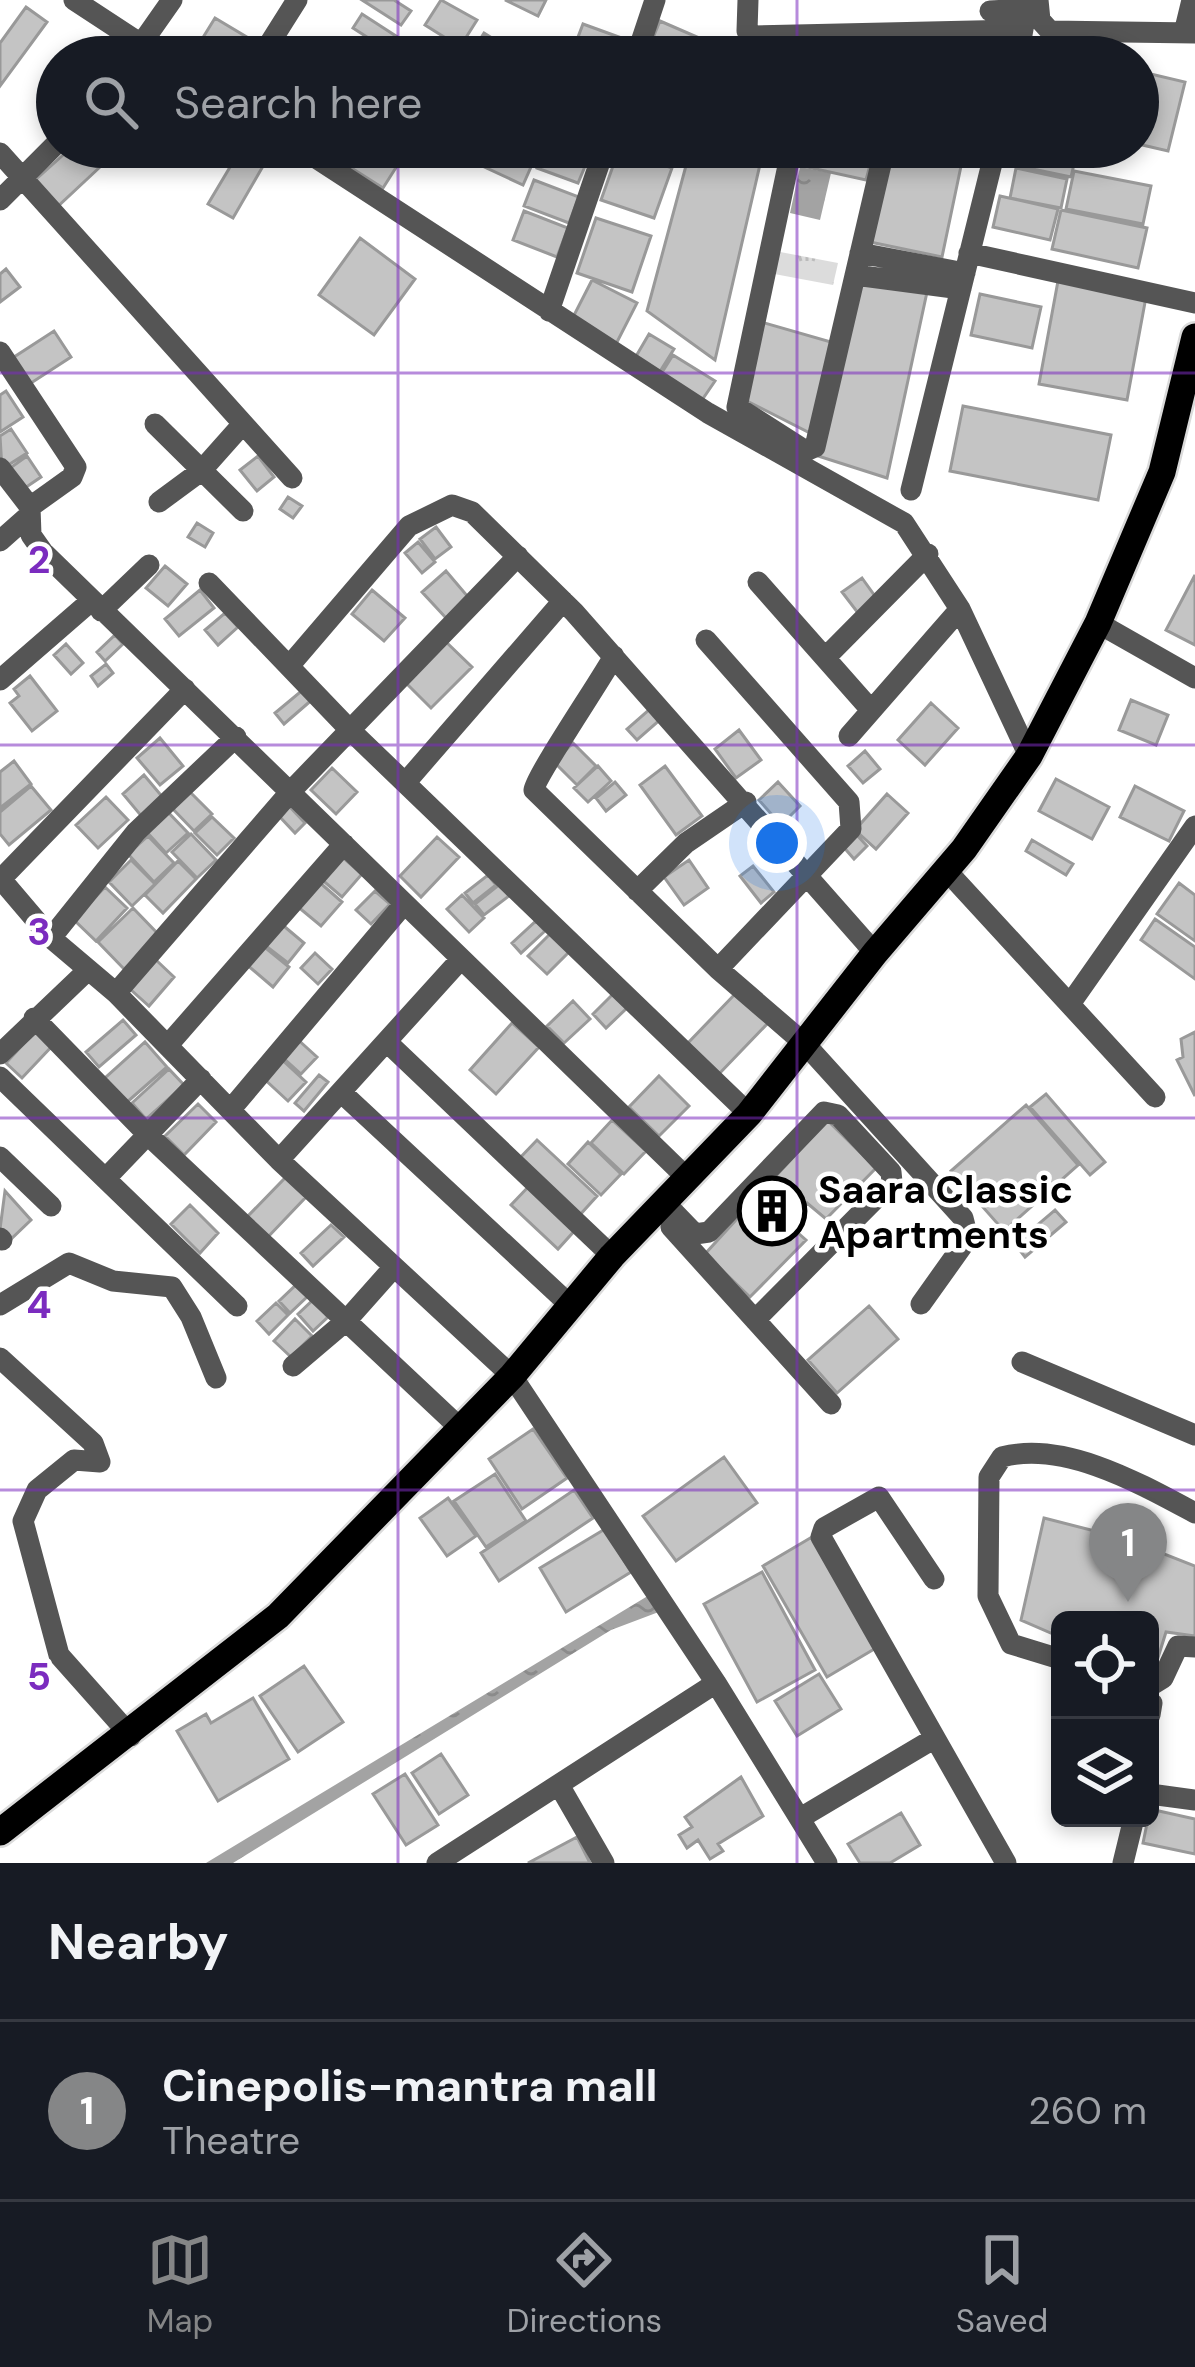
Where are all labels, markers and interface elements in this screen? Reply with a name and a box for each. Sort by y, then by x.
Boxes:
search box [36,36,1159,168]
icon: search [78,69,144,135]
text: Search here [174,73,422,132]
text: 2 [28,534,50,585]
your location [747,813,807,873]
text: 3 [27,906,51,957]
place label: Saara Classic Apartments [818,1164,1073,1260]
building icon: Saara Classic Apartments [737,1176,807,1246]
text: 4 [26,1279,52,1330]
pin: 1 [1089,1503,1167,1602]
map controls [1051,1611,1159,1827]
button: locate [1051,1611,1159,1719]
text: 5 [27,1651,51,1702]
button: layers [1051,1719,1159,1827]
text: Nearby [48,1908,229,1975]
text: Cinepolis-mantra mall [162,2056,658,2115]
text: 1 [80,2085,94,2136]
text: 260 m [1028,2085,1147,2136]
text: Theatre [162,2115,300,2166]
tab: Map [147,2227,213,2342]
tab: Directions [507,2227,662,2342]
tab: Saved [956,2227,1048,2342]

